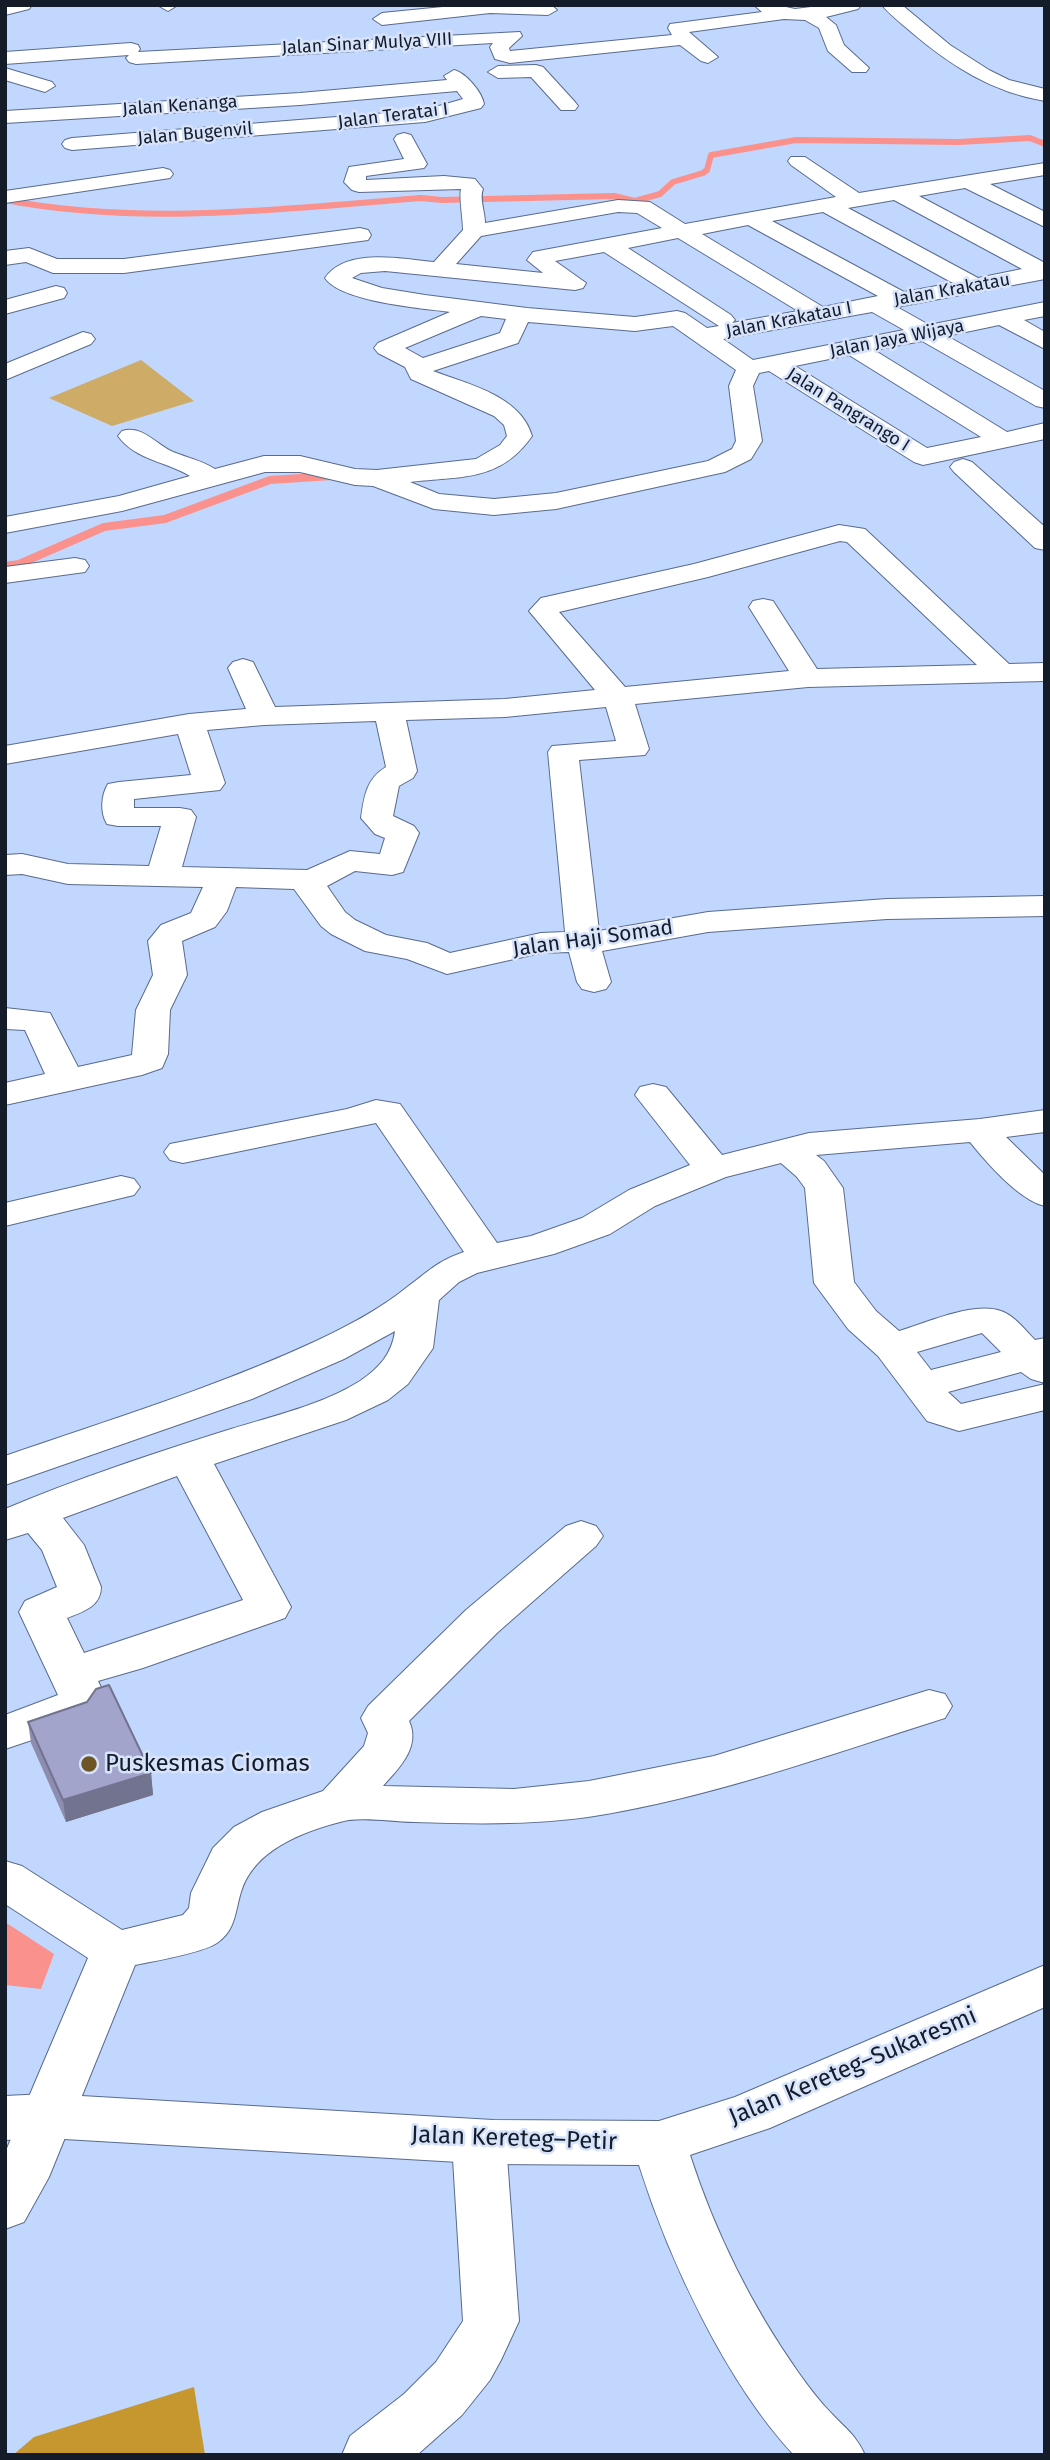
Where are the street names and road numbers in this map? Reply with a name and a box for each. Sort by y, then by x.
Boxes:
street label: Jalan Sinar Mulya VIII [281,29,453,59]
street label: Jalan Kenanga [122,91,238,121]
street label: Jalan Teratai I [337,99,449,133]
street label: Jalan Bugenvil [137,118,253,150]
street label: Jalan Krakatau [892,269,1012,311]
street label: Jalan Krakatau I [724,297,854,343]
street label: Jalan Jaya Wijaya [828,315,966,363]
street label: Jalan Pangrango I [783,364,913,456]
street label: Jalan Haji Somad [511,915,675,963]
street label: Jalan Kereteg–Sukaresmi [725,2002,981,2132]
street label: Jalan Kereteg–Petir [410,2121,618,2157]

